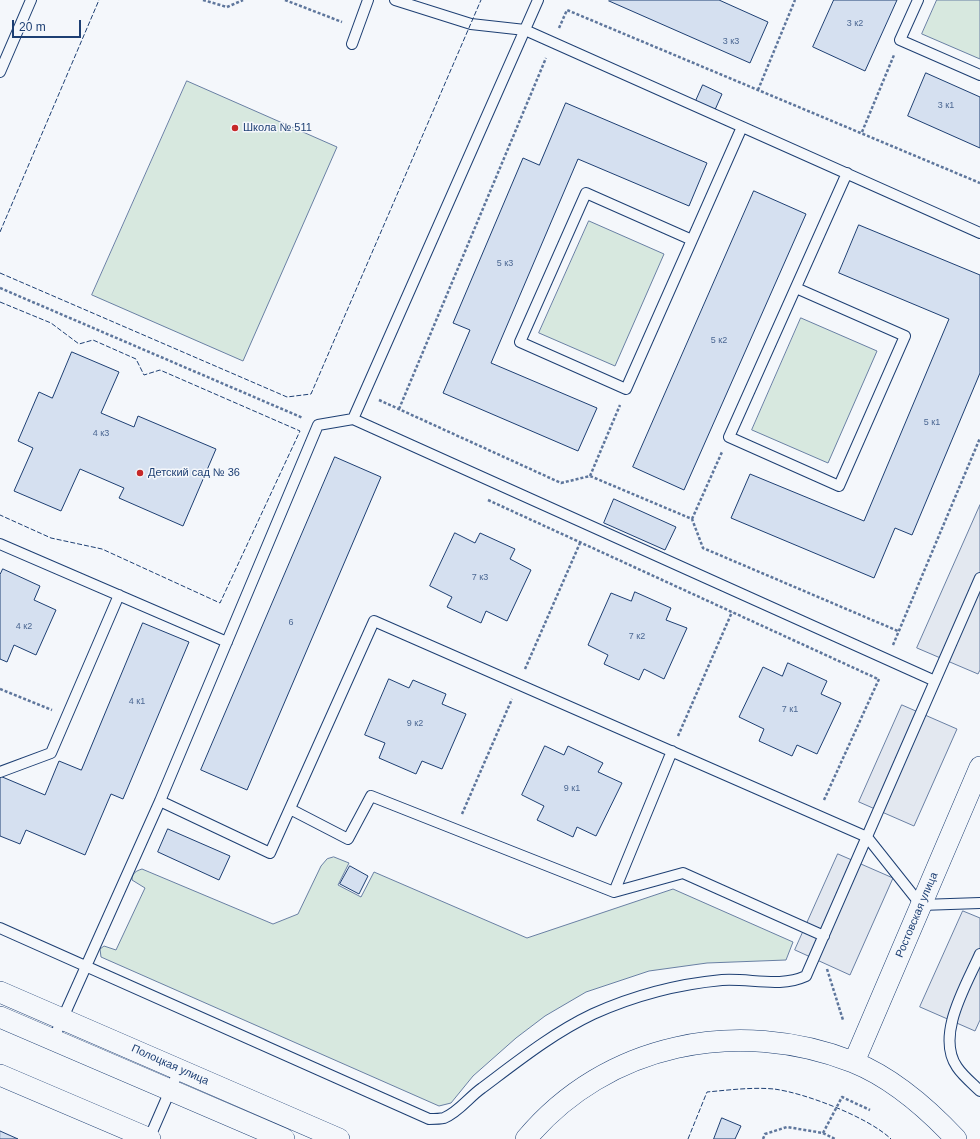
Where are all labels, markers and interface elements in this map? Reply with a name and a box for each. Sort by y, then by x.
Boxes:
scale bar [14,12,83,38]
house number: 3 к2 [847,19,863,29]
text: 20 m [19,20,46,34]
house number: 3 к3 [723,37,739,47]
house number: 3 к1 [938,101,954,111]
place label: Школа № 511 [243,121,312,135]
marker: Школа № 511 [230,123,240,133]
house number: 5 к3 [497,259,513,269]
house number: 5 к2 [711,336,727,346]
house number: 5 к1 [924,418,940,428]
house number: 4 к3 [93,429,109,439]
place label: Детский сад № 36 [148,466,240,480]
marker: Детский сад № 36 [135,468,145,478]
house number: 7 к3 [472,573,488,583]
house number: 6 [288,618,294,628]
house number: 4 к2 [16,622,32,632]
house number: 7 к2 [629,632,645,642]
house number: 4 к1 [129,697,145,707]
house number: 7 к1 [782,705,798,715]
house number: 9 к2 [407,719,423,729]
house number: 9 к1 [564,784,580,794]
street label: Ростовская улица [893,870,941,960]
street label: Полоцкая улица [129,1042,211,1088]

